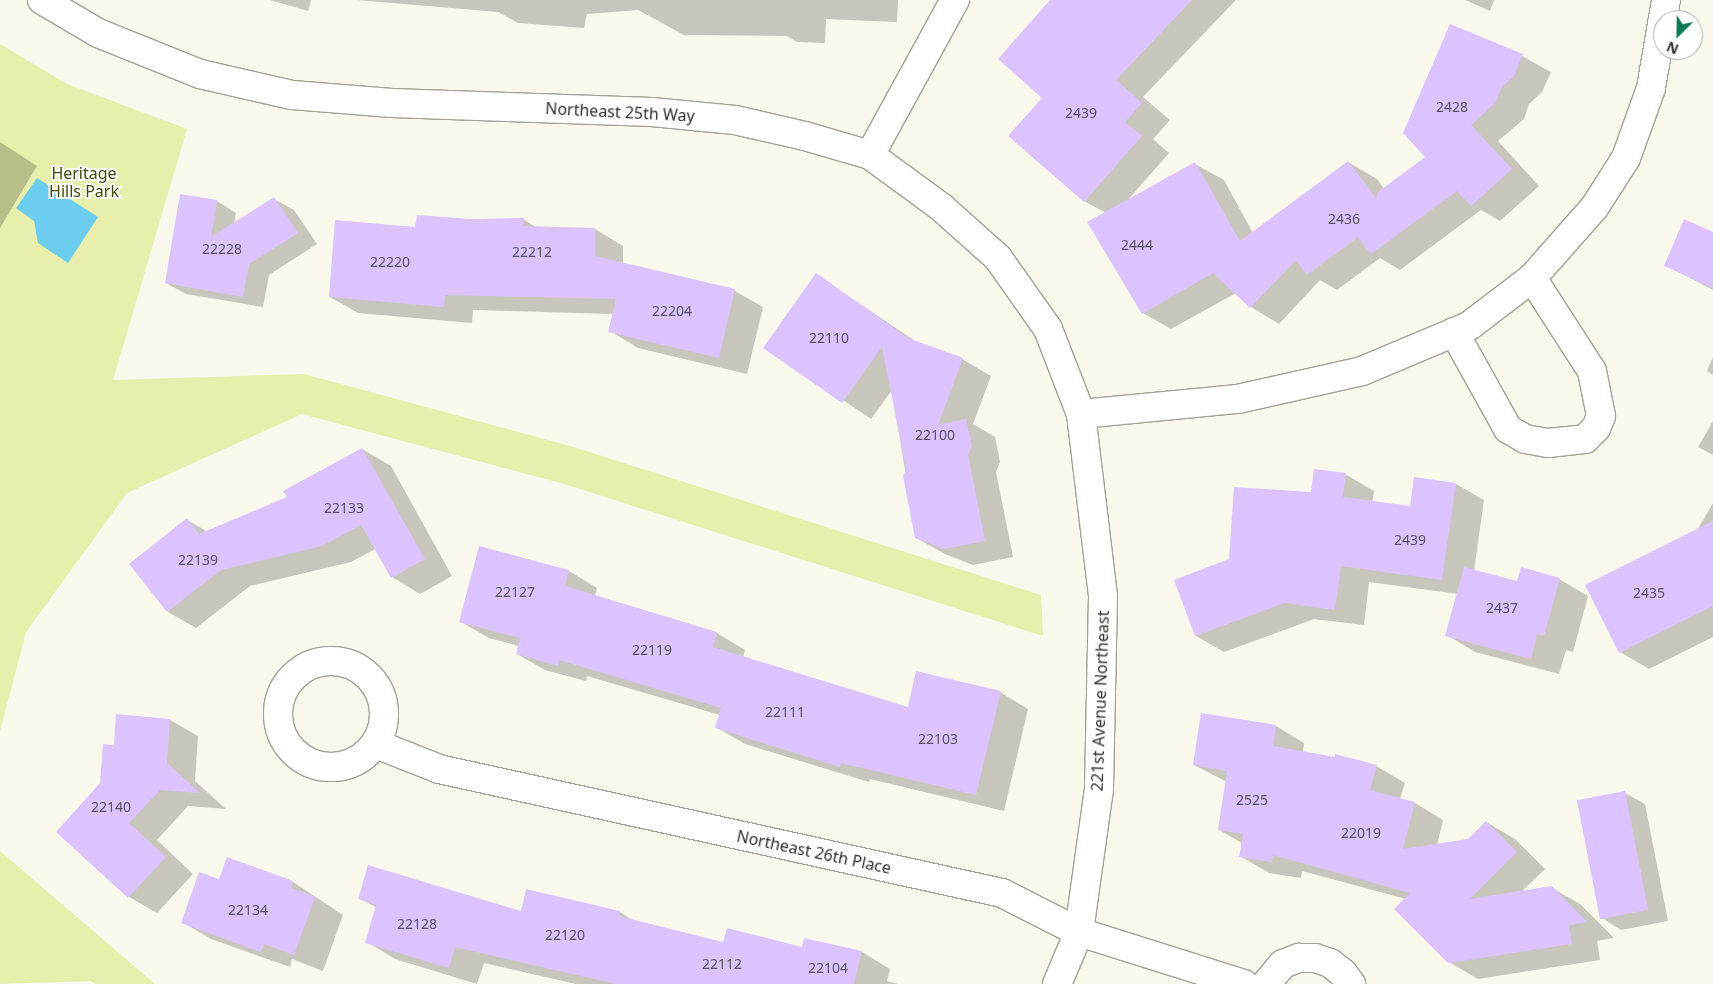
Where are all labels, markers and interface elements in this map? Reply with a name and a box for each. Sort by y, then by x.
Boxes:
north arrow [1653,10,1703,60]
text: N [1663,37,1681,59]
street label: Northeast 25th Way [545,99,695,125]
house number: 2428 [1436,99,1468,115]
house number: 2439 [1065,105,1097,121]
park label: Heritage Hills Park [49,163,119,201]
house number: 2436 [1328,211,1360,227]
house number: 2444 [1121,237,1153,253]
house number: 22228 [202,241,242,257]
house number: 22212 [512,244,552,260]
house number: 22220 [370,254,410,270]
house number: 22204 [652,303,692,319]
house number: 22110 [809,330,849,346]
house number: 22100 [915,427,955,443]
house number: 22133 [324,500,364,516]
house number: 2439 [1394,532,1426,548]
house number: 22139 [178,552,218,568]
house number: 22127 [495,584,535,600]
house number: 2435 [1633,585,1665,601]
house number: 2437 [1486,600,1518,616]
street label: 221st Avenue Northeast [1087,610,1113,792]
house number: 22119 [632,642,672,658]
house number: 22111 [765,704,805,720]
house number: 22103 [918,731,958,747]
house number: 2525 [1236,792,1268,808]
house number: 22140 [91,799,131,815]
house number: 22019 [1341,825,1381,841]
street label: Northeast 26th Place [735,826,893,878]
house number: 22134 [228,902,268,918]
house number: 22128 [397,916,437,932]
house number: 22120 [545,927,585,943]
house number: 22112 [702,956,742,972]
house number: 22104 [808,960,848,976]

